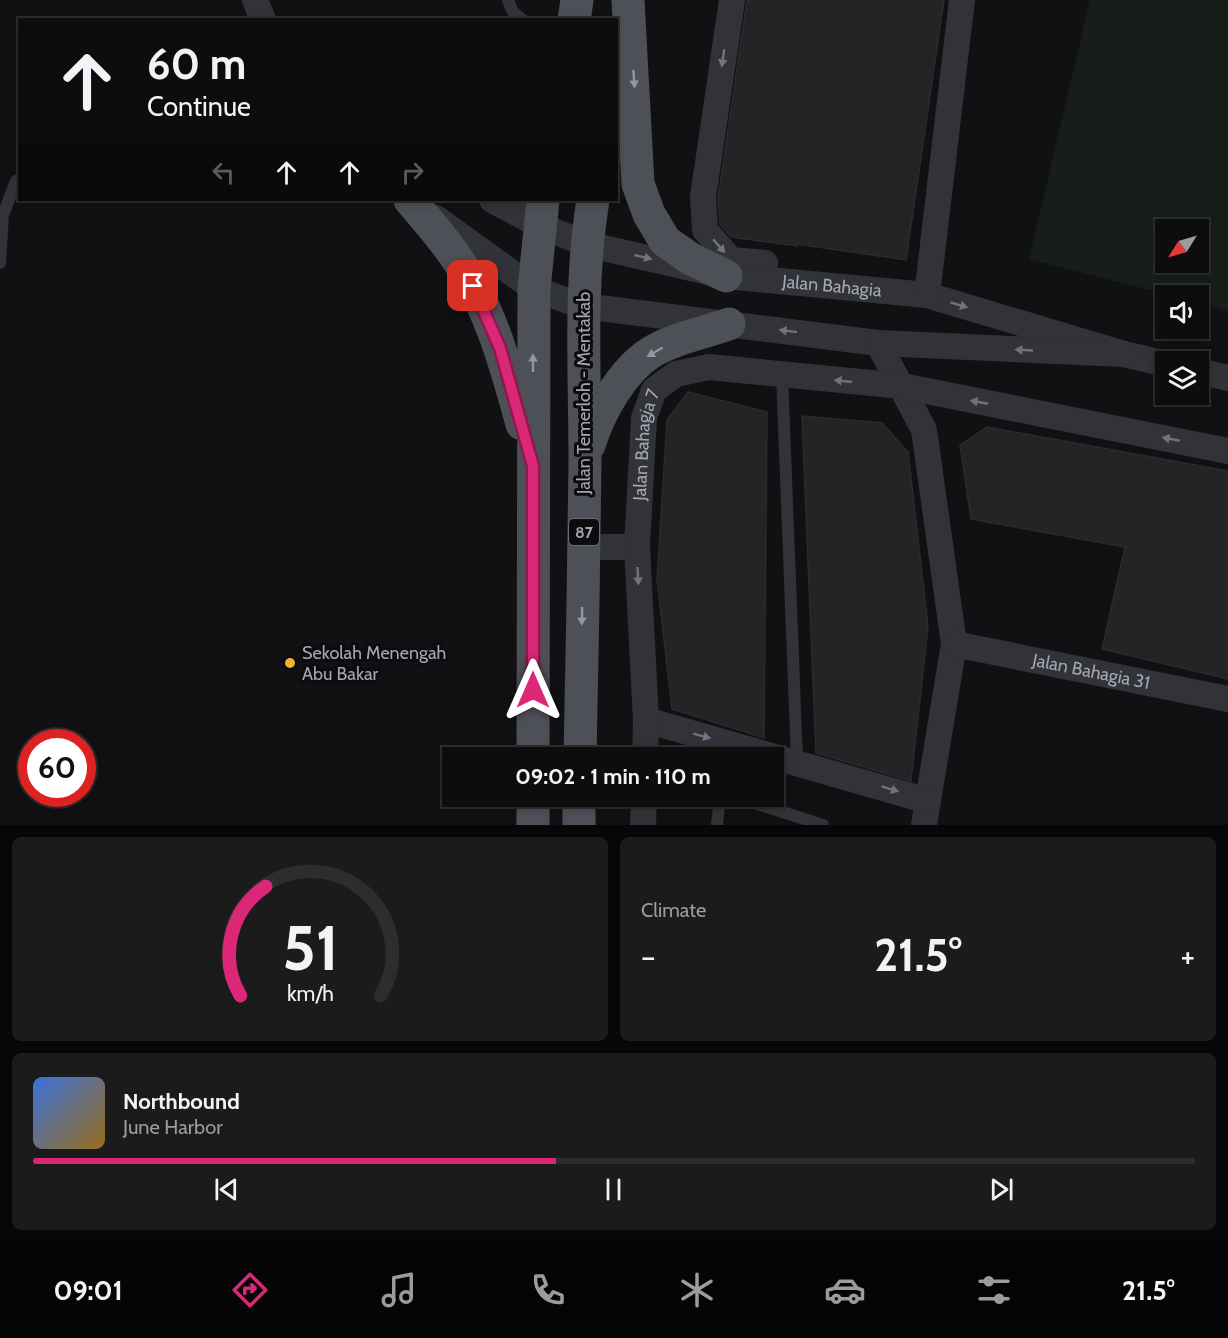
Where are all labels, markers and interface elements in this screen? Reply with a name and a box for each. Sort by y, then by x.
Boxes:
text: 60 m [147,38,246,90]
icon: ahead [48,42,126,120]
one-way arrow [719,48,728,67]
one-way arrow [629,70,638,89]
text: Continue [147,90,251,123]
icon: left [207,156,240,189]
icon: ahead [270,156,303,189]
icon: ahead [333,156,366,189]
icon: right [396,156,429,189]
north arrow [1155,219,1209,273]
map controls [1155,219,1209,405]
one-way arrow [712,238,725,253]
one-way arrow [634,253,653,262]
pin [447,260,498,311]
icon: arrive [456,269,489,302]
street label: Jalan Bahagia [780,270,883,302]
button: sound [1155,285,1209,339]
street label: Jalan Temerloh - Mentakab [573,292,595,495]
one-way arrow [950,301,968,310]
one-way arrow [778,327,797,336]
one-way arrow [1014,345,1033,354]
one-way arrow [646,347,663,357]
button: layers [1155,351,1209,405]
one-way arrow [528,354,538,373]
one-way arrow [834,376,853,386]
street label: Jalan Bahagia 7 [628,386,664,502]
one-way arrow [970,397,989,406]
one-way arrow [1161,434,1180,443]
road number: 87 [569,519,599,545]
one-way arrow [634,567,643,586]
one-way arrow [578,607,587,626]
place label: Sekolah Menengah Abu Bakar [302,642,446,685]
street label: Jalan Bahagia 31 [1030,649,1152,694]
marker: Sekolah Menengah Abu Bakar [283,656,297,670]
position arrow [501,658,565,722]
speed limit sign: 60 [18,729,96,807]
one-way arrow [693,731,711,741]
text: 09:02 · 1 min · 110 m [515,763,711,790]
one-way arrow [881,785,899,794]
text: Climate [641,898,706,922]
text: 51 [282,910,338,986]
text: 21.5° [874,928,962,982]
text: − [641,936,656,976]
text: + [1180,936,1195,976]
text: km/h [287,980,333,1006]
text: Northbound [123,1088,240,1115]
text: June Harbor [123,1115,223,1139]
icon: previous [210,1173,243,1206]
icon: pause [597,1173,630,1206]
icon: next [985,1173,1018,1206]
icon: directions [229,1269,271,1311]
icon: music [378,1269,420,1311]
icon: phone [527,1269,569,1311]
icon: climate [676,1269,718,1311]
icon: car [824,1269,866,1311]
icon: filters [973,1269,1015,1311]
text: 09:01 [53,1274,123,1307]
text: 21.5° [1122,1274,1175,1307]

